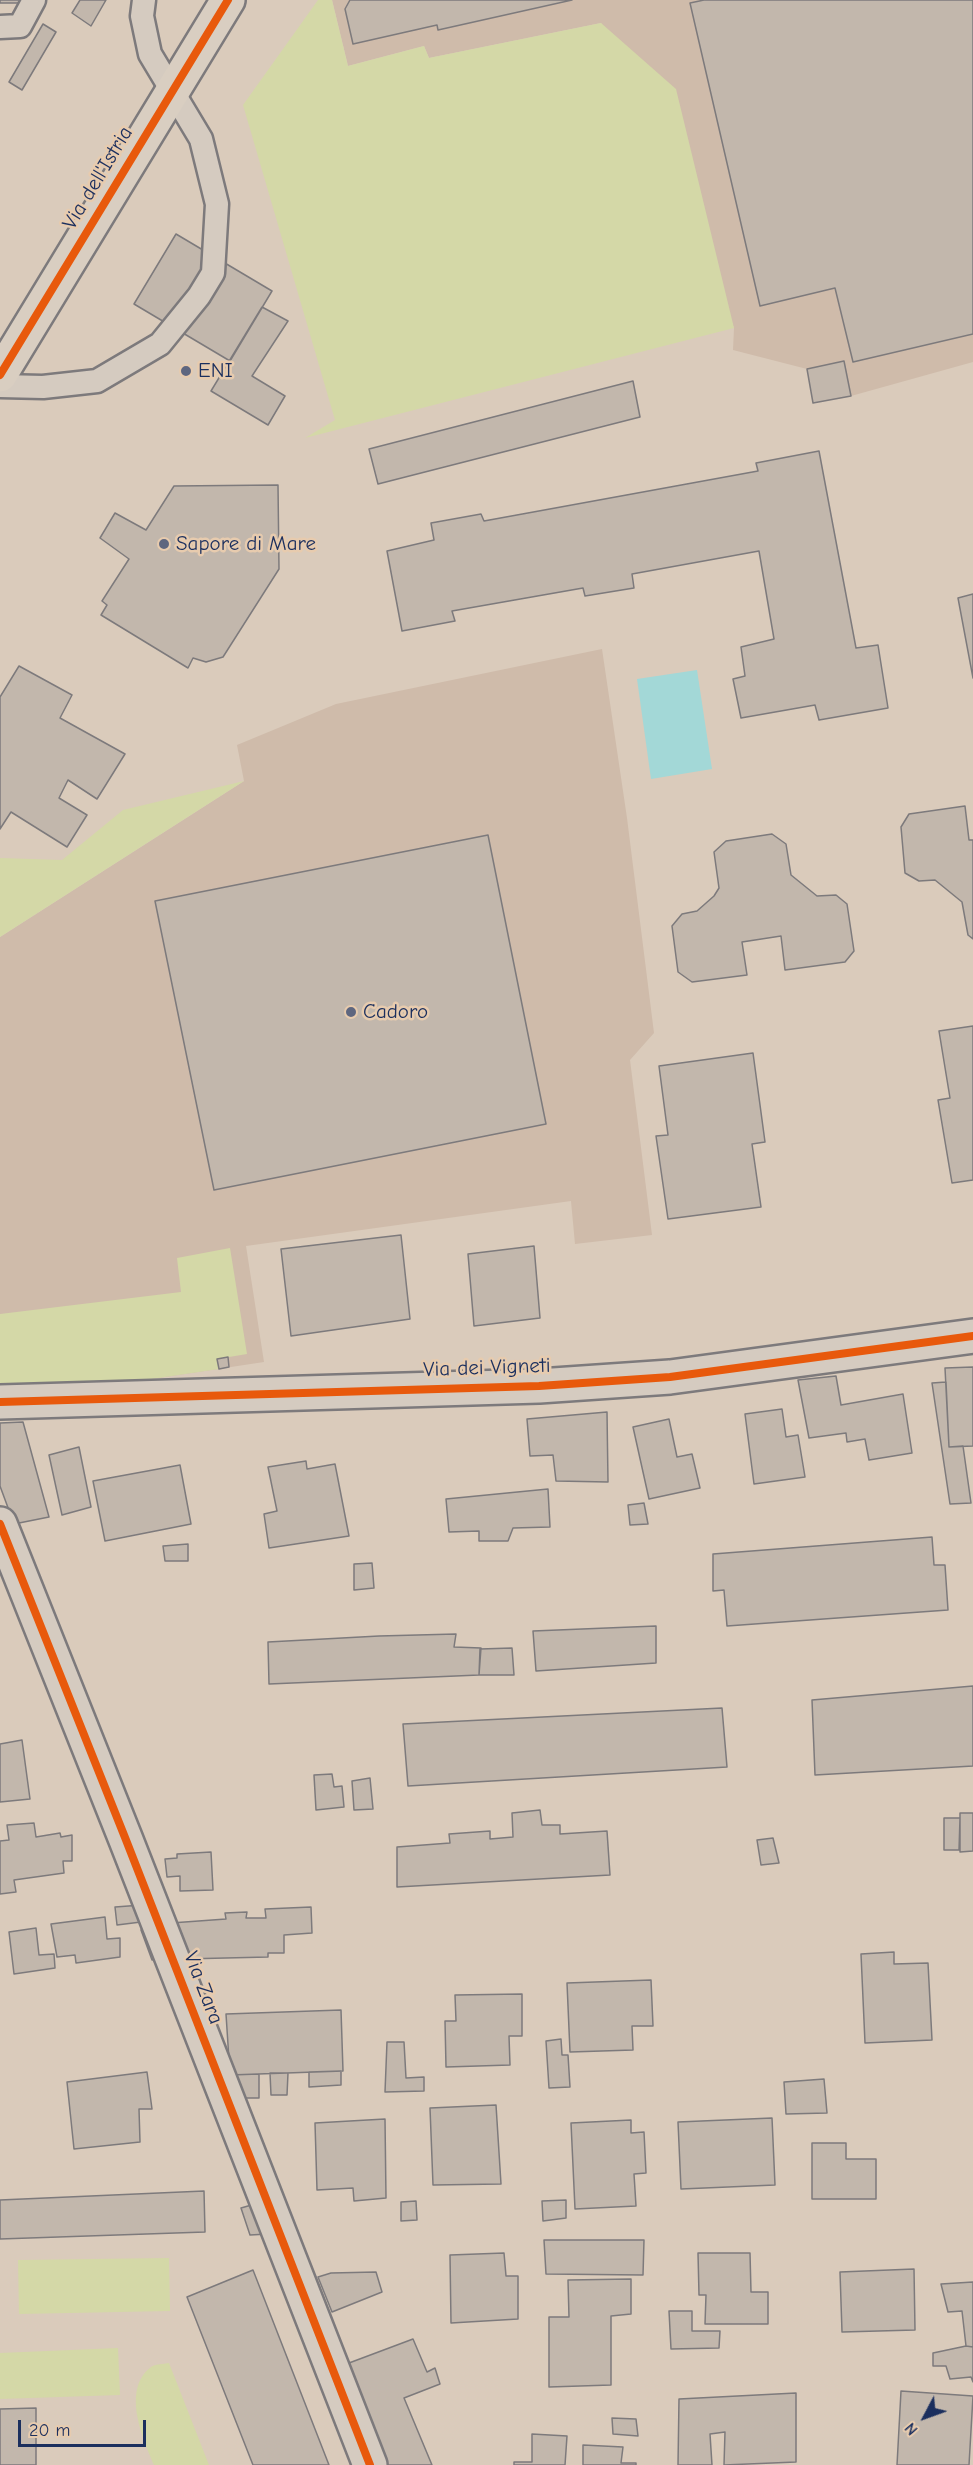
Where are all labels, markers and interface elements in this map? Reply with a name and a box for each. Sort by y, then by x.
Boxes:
street label: Via dell'Istria [57,122,139,234]
place label: ENI [198,358,233,384]
marker: ENI [179,364,193,378]
place label: Sapore di Mare [176,531,316,557]
marker: Sapore di Mare [157,537,171,551]
place label: Cadoro [363,999,428,1025]
marker: Cadoro [344,1005,358,1019]
street label: Via dei Vigneti [423,1353,551,1383]
street label: Via Zara [178,1948,228,2028]
north arrow [895,2387,955,2447]
scale bar [21,2408,148,2446]
text: N [901,2419,922,2439]
text: 20 m [29,2420,70,2441]

